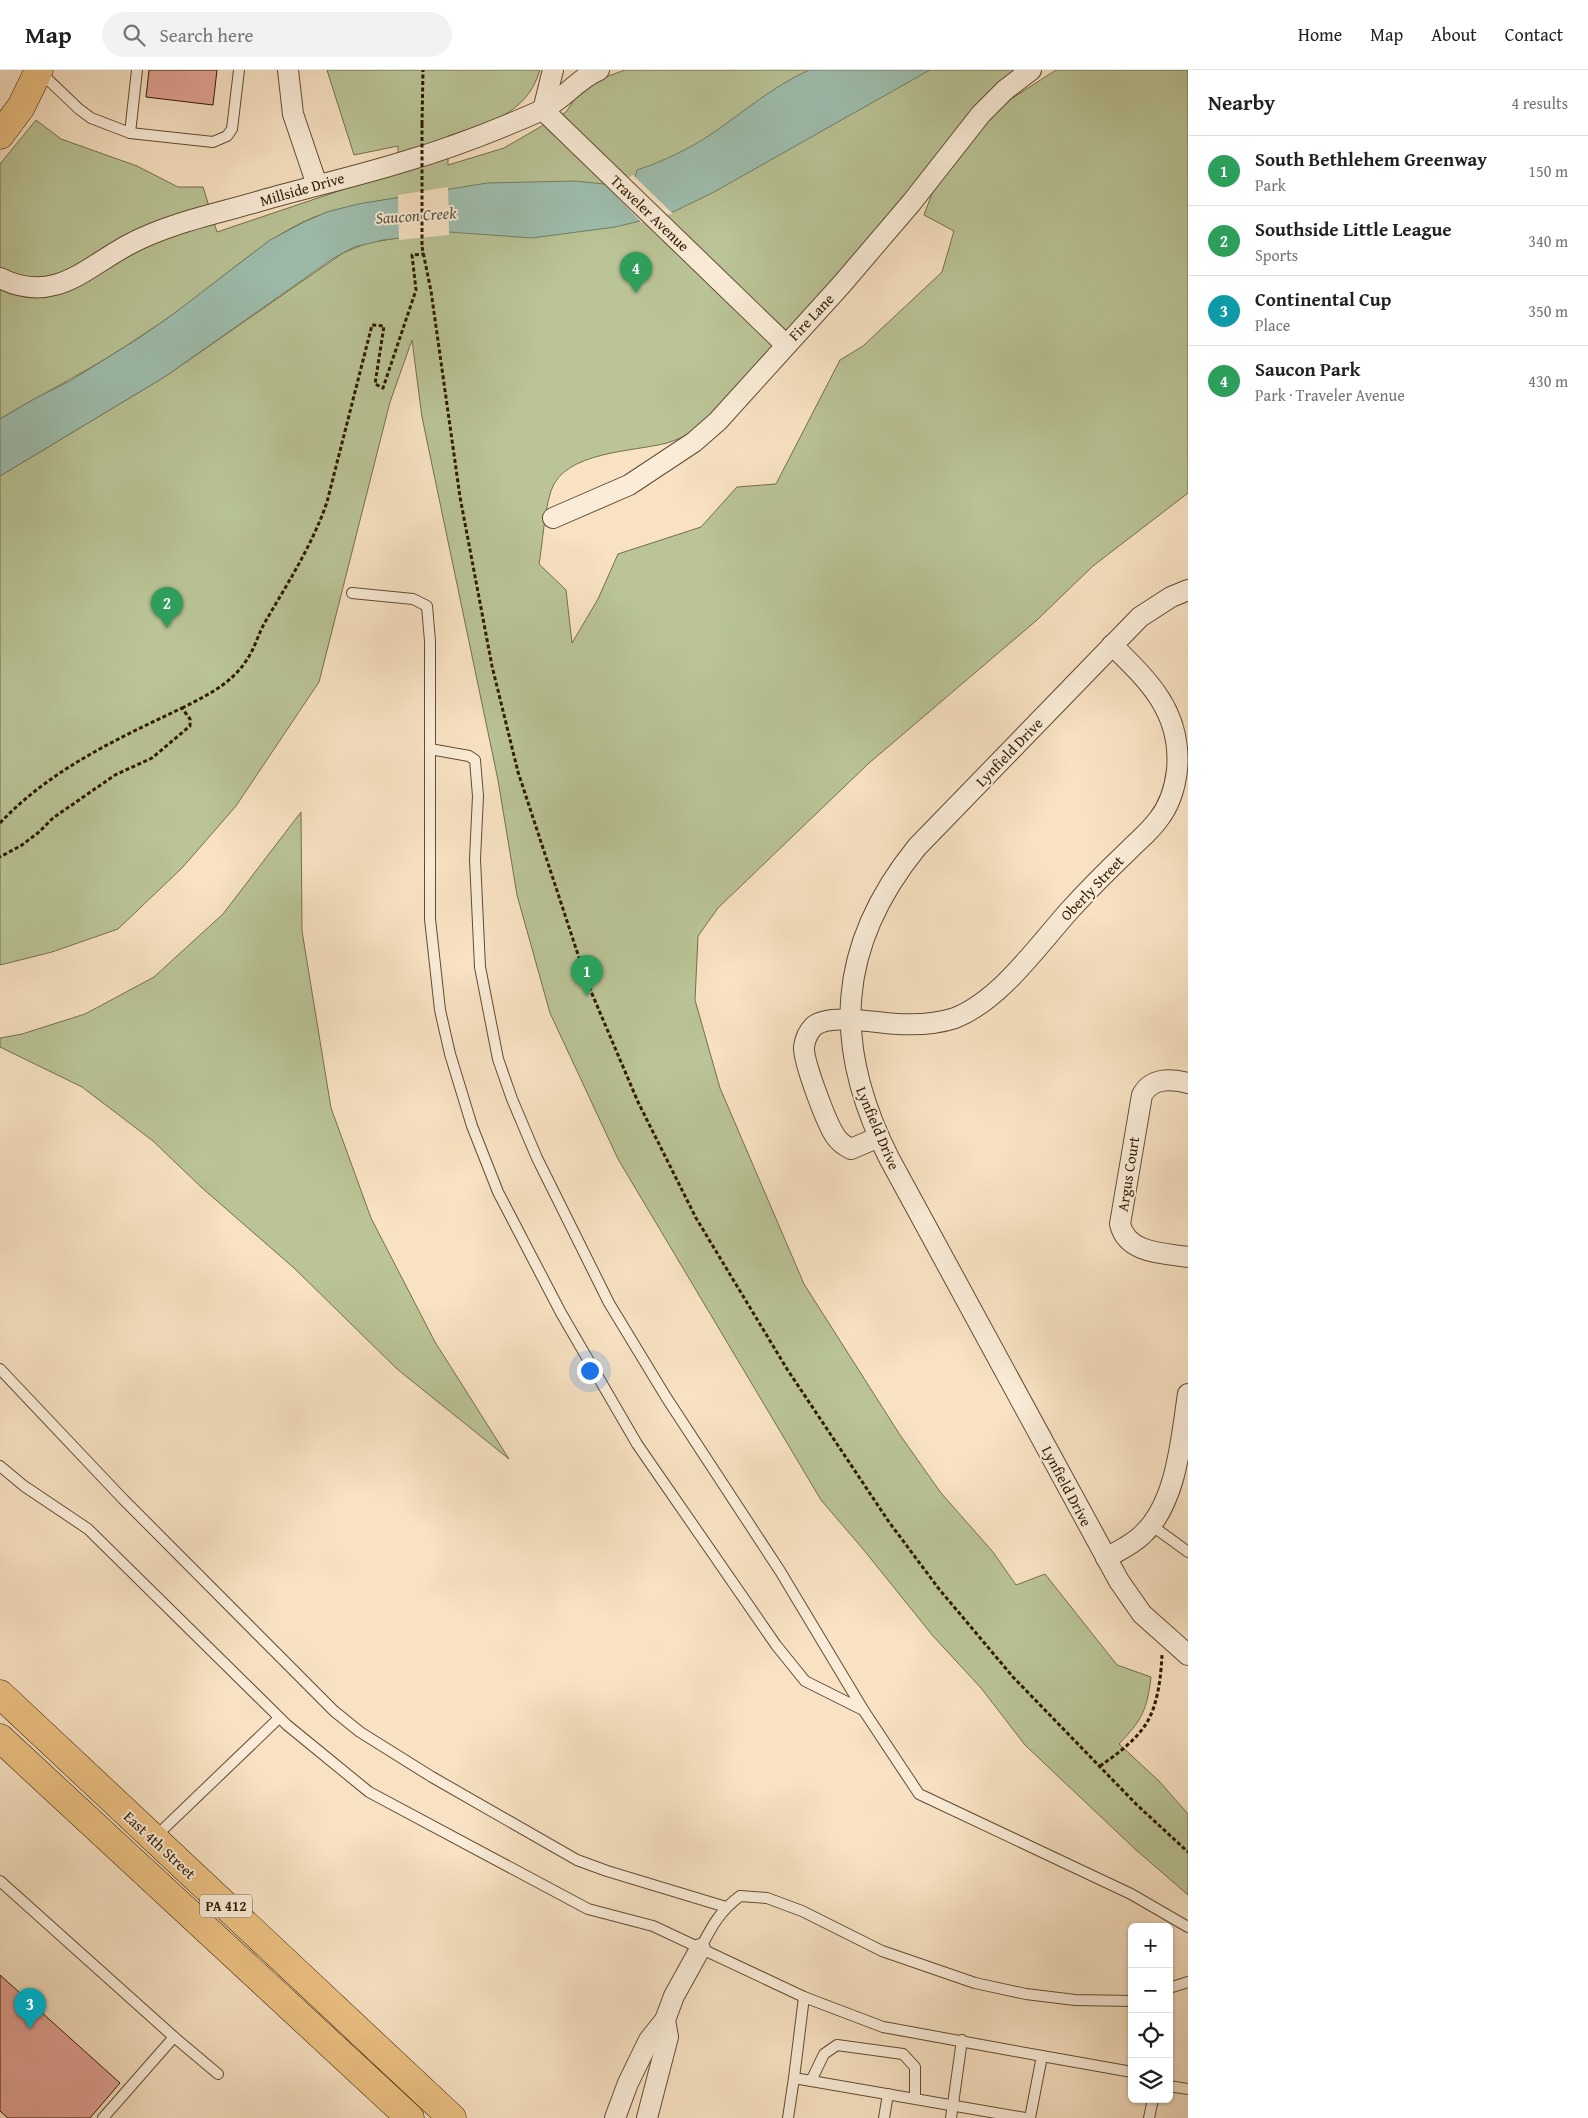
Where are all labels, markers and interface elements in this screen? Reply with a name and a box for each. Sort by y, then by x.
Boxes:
search box [102,12,452,57]
text: Map [25,17,72,52]
icon: search [120,21,148,49]
text: Search here [160,21,253,49]
text: Home [1298,21,1342,48]
text: Map [1370,21,1403,48]
text: About [1431,21,1477,48]
text: Contact [1505,21,1563,48]
text: Nearby [1208,87,1275,118]
text: 4 results [1511,91,1568,115]
text: South Bethlehem Greenway [1255,145,1487,173]
text: 1 [1220,159,1228,183]
text: 150 m [1528,159,1568,183]
street label: Millside Drive [257,167,347,211]
street label: Traveler Avenue [606,170,694,256]
text: Park [1255,173,1286,197]
water label: Saucon Creek [375,200,458,230]
text: Southside Little League [1255,215,1452,243]
text: 2 [1220,229,1228,253]
text: 340 m [1528,229,1568,253]
text: Sports [1255,243,1298,267]
pin: 4 [620,252,652,293]
text: Continental Cup [1255,285,1391,313]
street label: Fire Lane [784,289,838,345]
text: 3 [1220,299,1228,323]
text: 350 m [1528,299,1568,323]
text: Place [1255,313,1290,337]
text: Saucon Park [1255,355,1360,383]
text: 4 [1220,369,1228,393]
text: 430 m [1528,369,1568,393]
text: Park · Traveler Avenue [1255,383,1405,407]
pin: 2 [151,587,183,628]
street label: Lynfield Drive [971,713,1047,791]
street label: Oberly Street [1056,850,1129,925]
pin: 1 [571,955,603,996]
street label: Lynfield Drive [851,1083,905,1173]
street label: Argus Court [1112,1134,1144,1213]
your location [577,1358,603,1384]
street label: Lynfield Drive [1037,1442,1097,1530]
street label: East 4th Street [119,1806,201,1884]
road number: PA 412 [200,1894,252,1918]
map controls [1128,1923,1173,2103]
button: + [1128,1923,1173,1968]
button: − [1128,1968,1173,2013]
pin: 3 [14,1988,46,2029]
button: locate [1128,2013,1173,2058]
button: layers [1128,2058,1173,2103]

